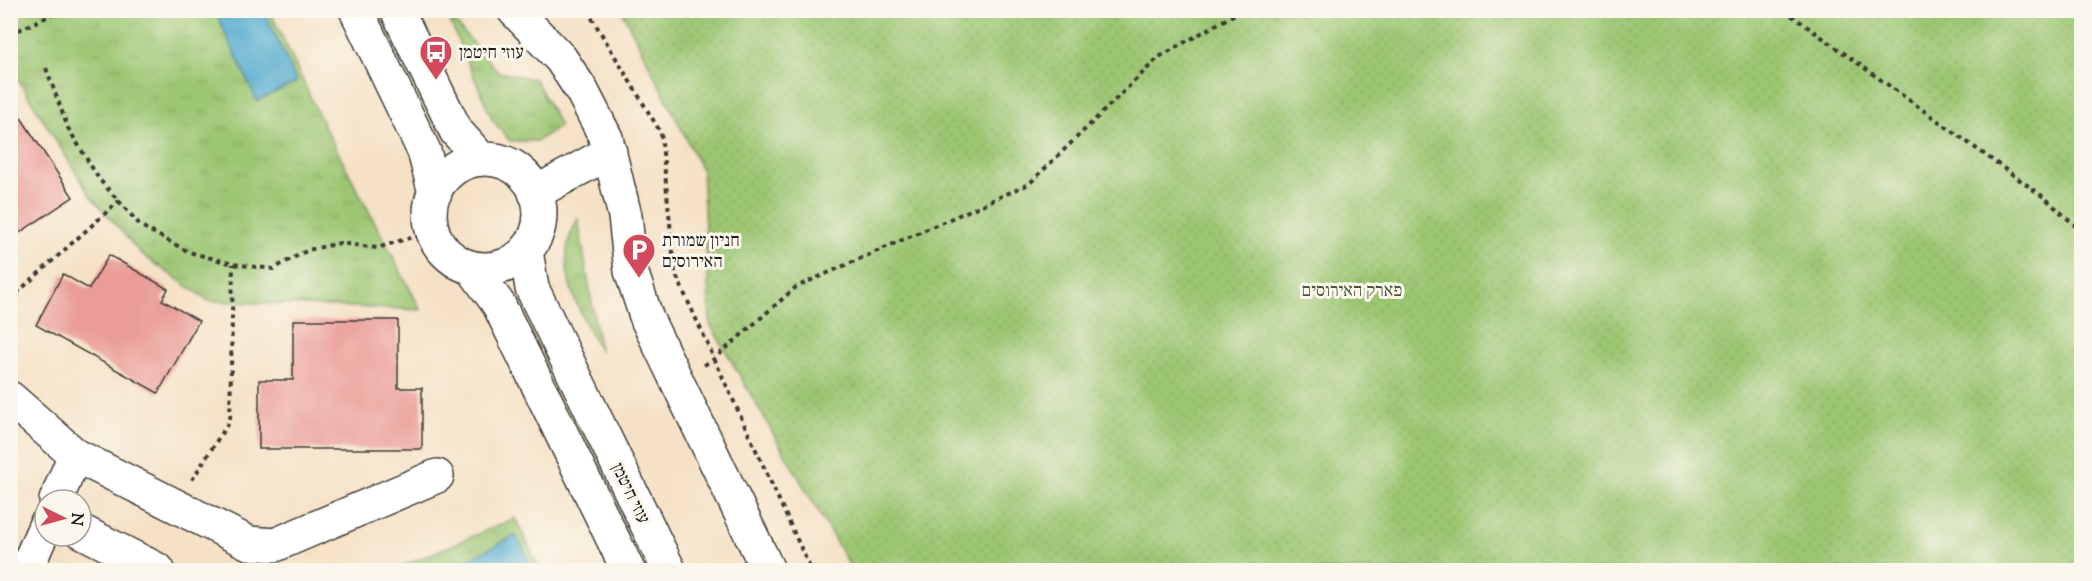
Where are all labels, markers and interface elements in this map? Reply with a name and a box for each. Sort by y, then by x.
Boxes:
bus stop icon: עוזי חיטמן [418,34,454,81]
place label: עוזי חיטמן [459,41,524,67]
place label: חניון שמורת האירוסים [662,229,740,276]
parking icon: חניון שמורת האירוסים [621,232,657,279]
park label: פארק האירוסים [1302,279,1402,305]
street label: עוזי חיטמן [603,459,655,529]
north arrow [33,488,93,548]
text: N [63,512,87,527]

